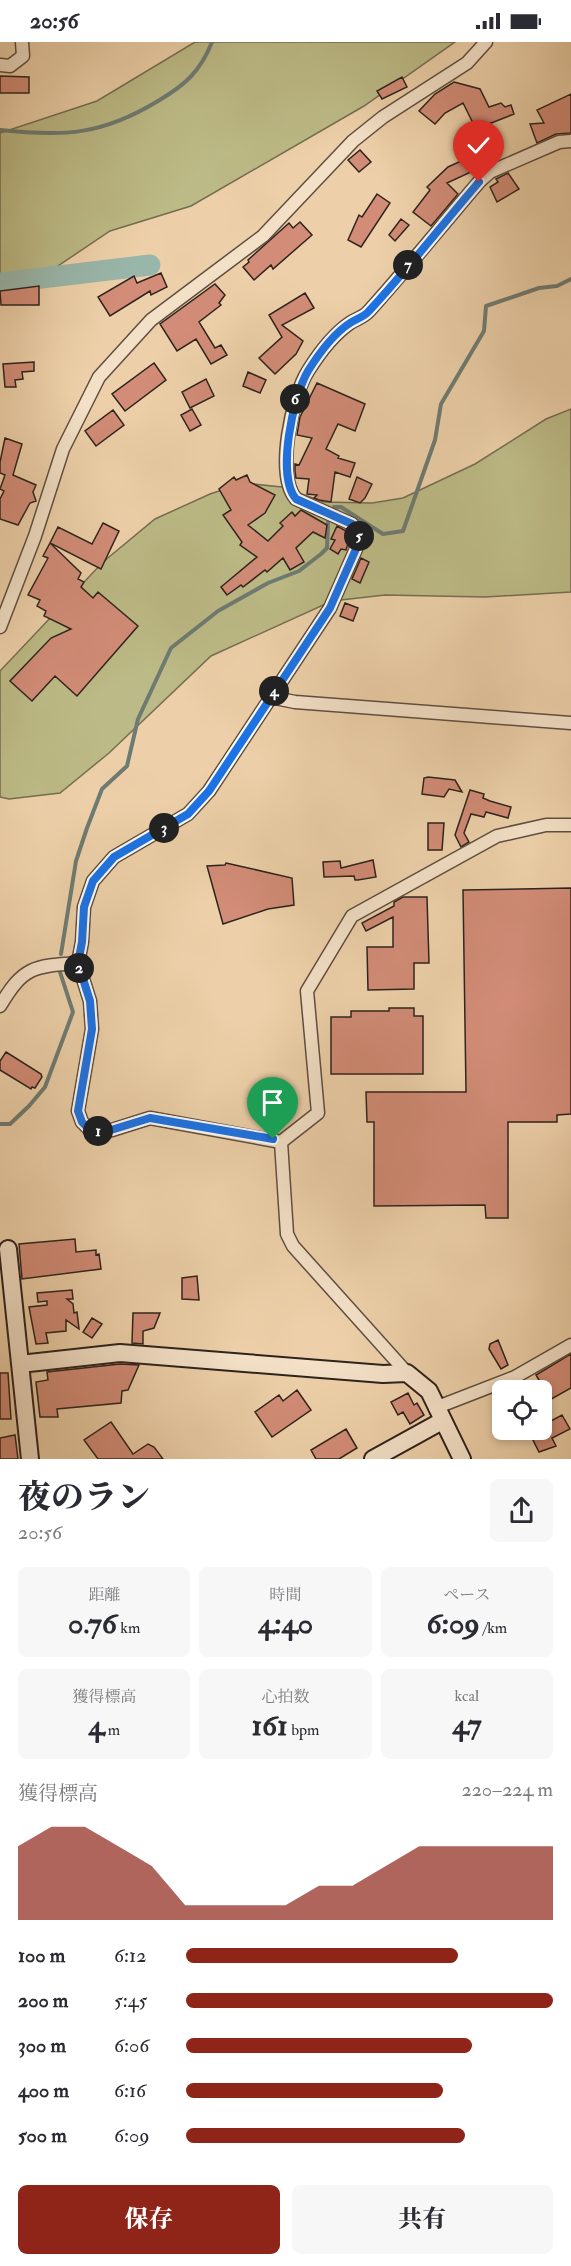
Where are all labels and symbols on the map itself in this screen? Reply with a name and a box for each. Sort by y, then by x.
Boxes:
pin [453,120,504,182]
pin: 7 [393,250,423,280]
pin: 6 [280,384,310,414]
pin: 5 [344,521,374,551]
pin: 4 [259,676,289,706]
pin: 3 [149,813,179,843]
pin: 2 [64,953,94,983]
pin [247,1077,298,1139]
pin: 1 [83,1116,113,1146]

